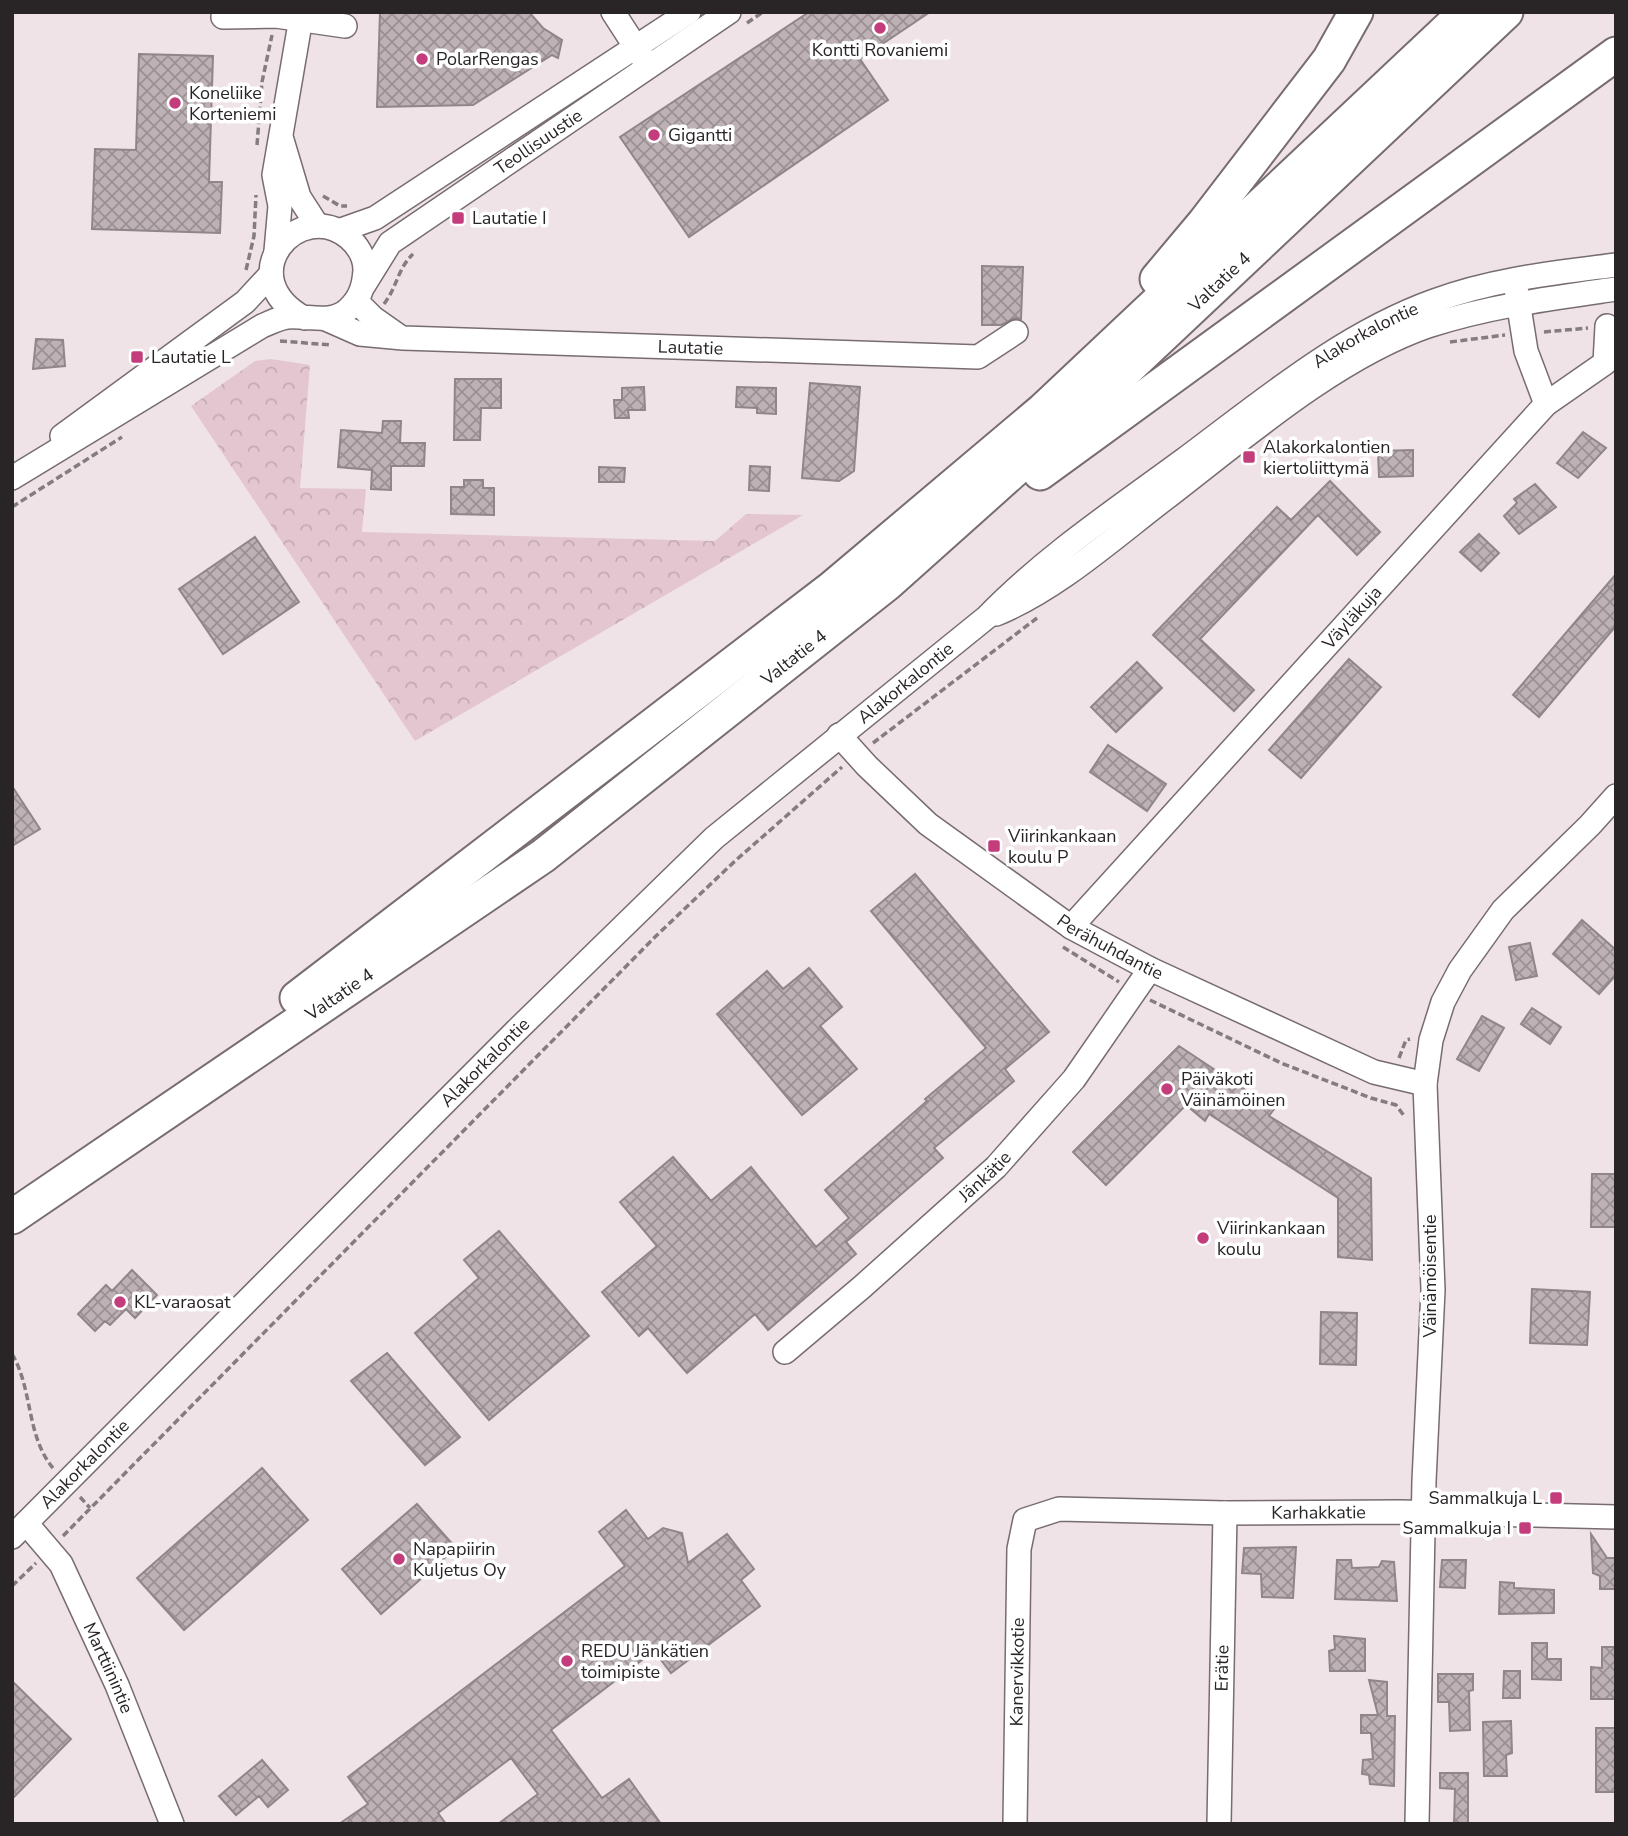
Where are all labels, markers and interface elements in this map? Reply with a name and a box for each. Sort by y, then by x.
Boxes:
marker: Kontti Rovaniemi [872,20,888,36]
place label: Kontti Rovaniemi [812,38,948,62]
place label: PolarRengas [436,47,539,71]
marker: PolarRengas [414,51,430,67]
place label: Koneliike Korteniemi [189,81,276,126]
marker: Koneliike Korteniemi [167,95,183,111]
street label: Teollisuustie [490,103,587,180]
place label: Gigantti [668,123,732,147]
marker: Gigantti [646,127,662,143]
place label: Lautatie I [472,206,547,230]
marker: Lautatie I [450,210,466,226]
street label: Valtatie 4 [1182,246,1256,318]
street label: Alakorkalontie [1308,296,1422,374]
street label: Lautatie [657,334,724,361]
place label: Lautatie L [151,345,231,369]
marker: Lautatie L [129,349,145,365]
place label: Alakorkalontien kiertoliittymä [1263,435,1390,480]
marker: Alakorkalontien kiertoliittymä [1241,449,1257,465]
street label: Väyläkuja [1316,581,1387,655]
street label: Valtatie 4 [755,624,832,692]
street label: Alakorkalontie [852,637,959,729]
place label: Viirinkankaan koulu P [1007,824,1117,869]
marker: Viirinkankaan koulu P [986,838,1002,854]
street label: Perähuhdantie [1052,909,1167,985]
street label: Valtatie 4 [300,963,378,1027]
street label: Alakorkalontie [435,1012,535,1112]
place label: Päiväkoti Väinämöinen [1180,1067,1285,1112]
marker: Päiväkoti Väinämöinen [1159,1081,1175,1097]
street label: Jänkätie [952,1146,1017,1208]
street label: Väinämöisentie [1418,1215,1442,1338]
place label: Viirinkankaan koulu [1216,1216,1326,1261]
marker: Viirinkankaan koulu [1195,1230,1211,1246]
place label: KL-varaosat [134,1290,231,1314]
marker: KL-varaosat [112,1294,128,1310]
street label: Alakorkalontie [35,1414,135,1514]
place label: Sammalkuja L [1428,1486,1542,1510]
marker: Sammalkuja L [1548,1490,1564,1506]
street label: Karhakkatie [1271,1500,1366,1525]
place label: Sammalkuja I [1403,1516,1511,1540]
marker: Sammalkuja I [1517,1520,1533,1536]
place label: Napapiirin Kuljetus Oy [413,1537,507,1582]
marker: Napapiirin Kuljetus Oy [391,1551,407,1567]
street label: Kanervikkotie [1004,1617,1030,1727]
street label: Marttiinintie [78,1618,139,1717]
place label: REDU Jänkätien toimipiste [581,1639,709,1684]
street label: Erätie [1210,1645,1234,1691]
marker: REDU Jänkätien toimipiste [559,1653,575,1669]

